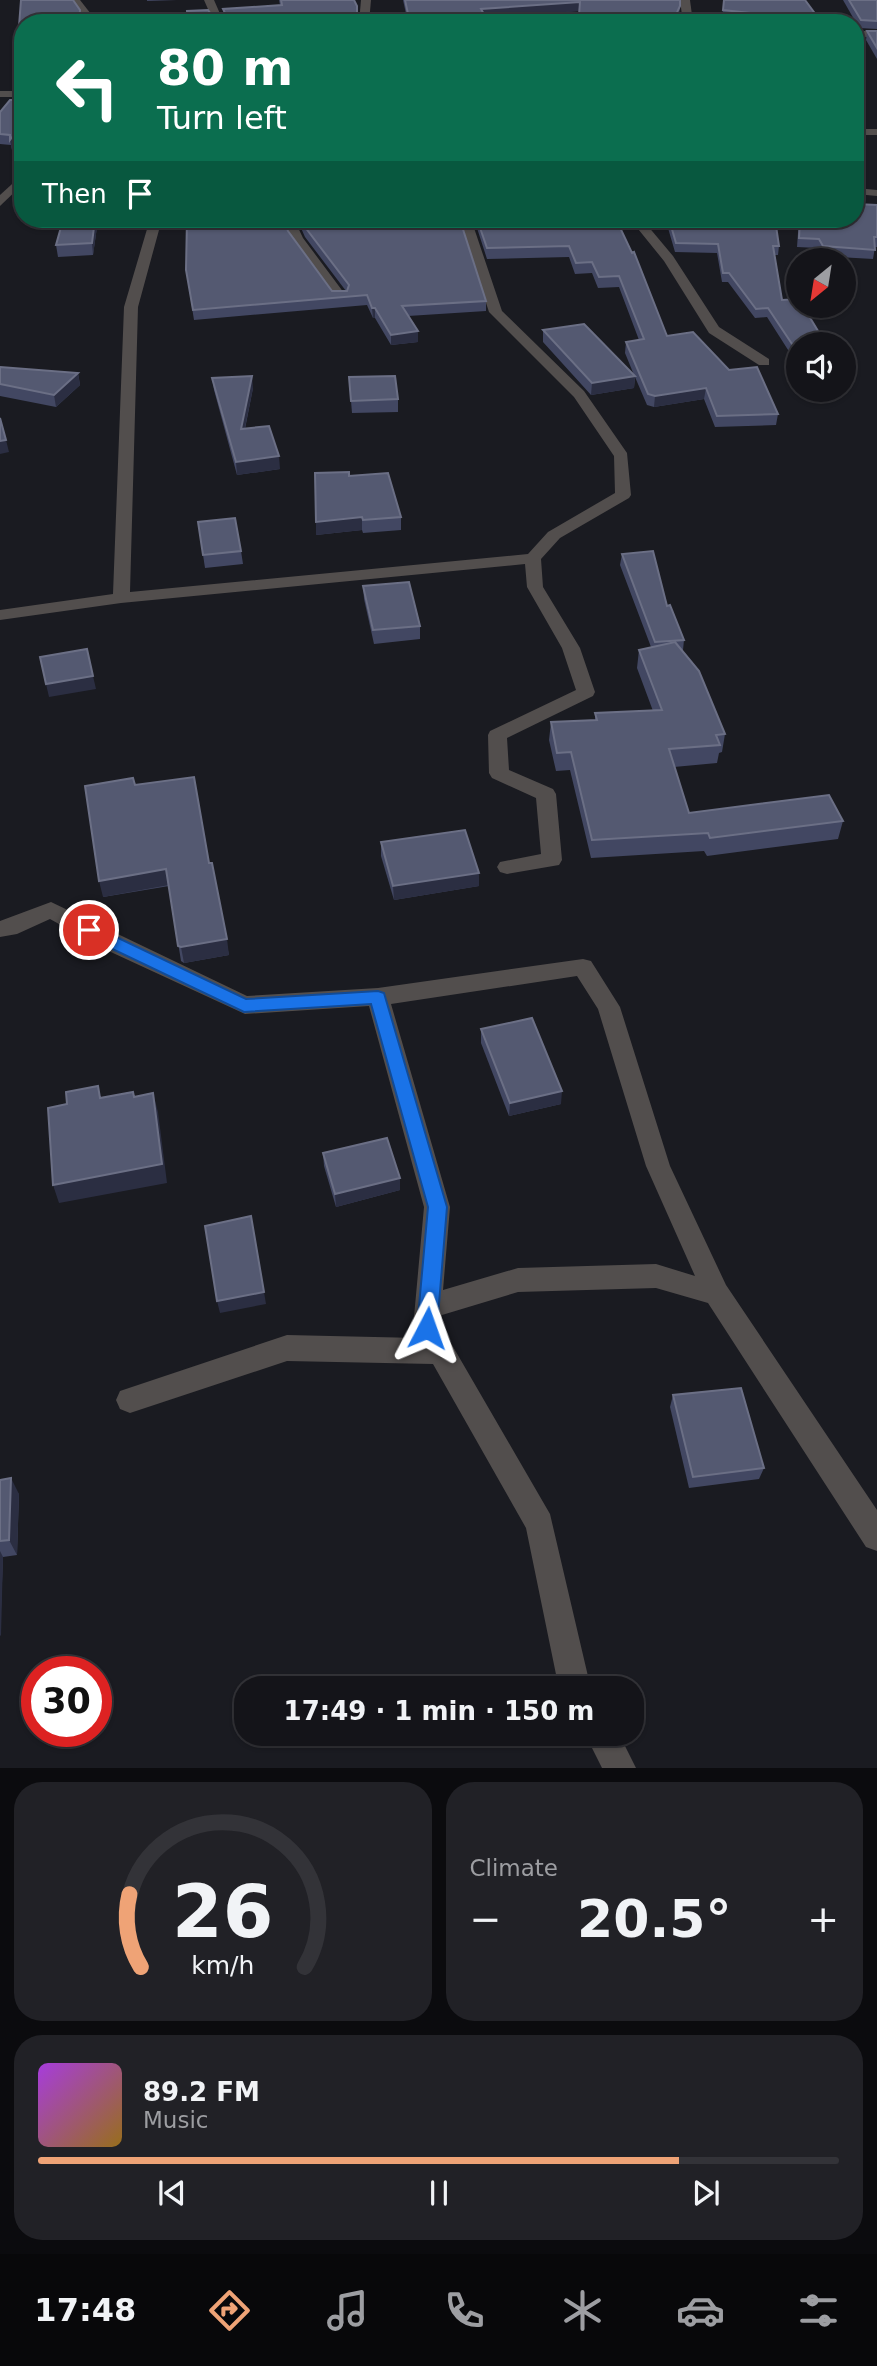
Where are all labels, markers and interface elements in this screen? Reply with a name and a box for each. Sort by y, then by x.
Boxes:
text: 80 m [157,40,293,97]
icon: left [42,42,133,133]
text: Turn left [157,99,287,137]
icon: arrive [121,175,159,213]
text: Then [42,179,107,209]
north arrow [786,248,856,318]
map controls [786,248,856,402]
button: sound [786,332,856,402]
pin [59,900,119,960]
icon: arrive [70,911,108,949]
position arrow [390,1291,464,1365]
speed limit sign: 30 [21,1656,112,1747]
text: 17:49 · 1 min · 150 m [284,1696,594,1726]
text: Climate [470,1855,558,1881]
text: 26 [172,1870,273,1955]
text: 20.5° [577,1889,731,1949]
text: − [470,1897,501,1941]
text: + [807,1897,839,1941]
text: km/h [191,1951,254,1980]
text: 89.2 FM [143,2077,260,2107]
text: Music [143,2107,208,2133]
icon: previous [153,2174,191,2212]
icon: pause [420,2174,458,2212]
icon: next [687,2174,725,2212]
icon: directions [205,2286,254,2335]
icon: music [323,2286,372,2335]
icon: phone [440,2286,489,2335]
icon: climate [558,2286,607,2335]
icon: car [676,2286,725,2335]
icon: filters [794,2286,843,2335]
text: 17:48 [34,2291,136,2329]

